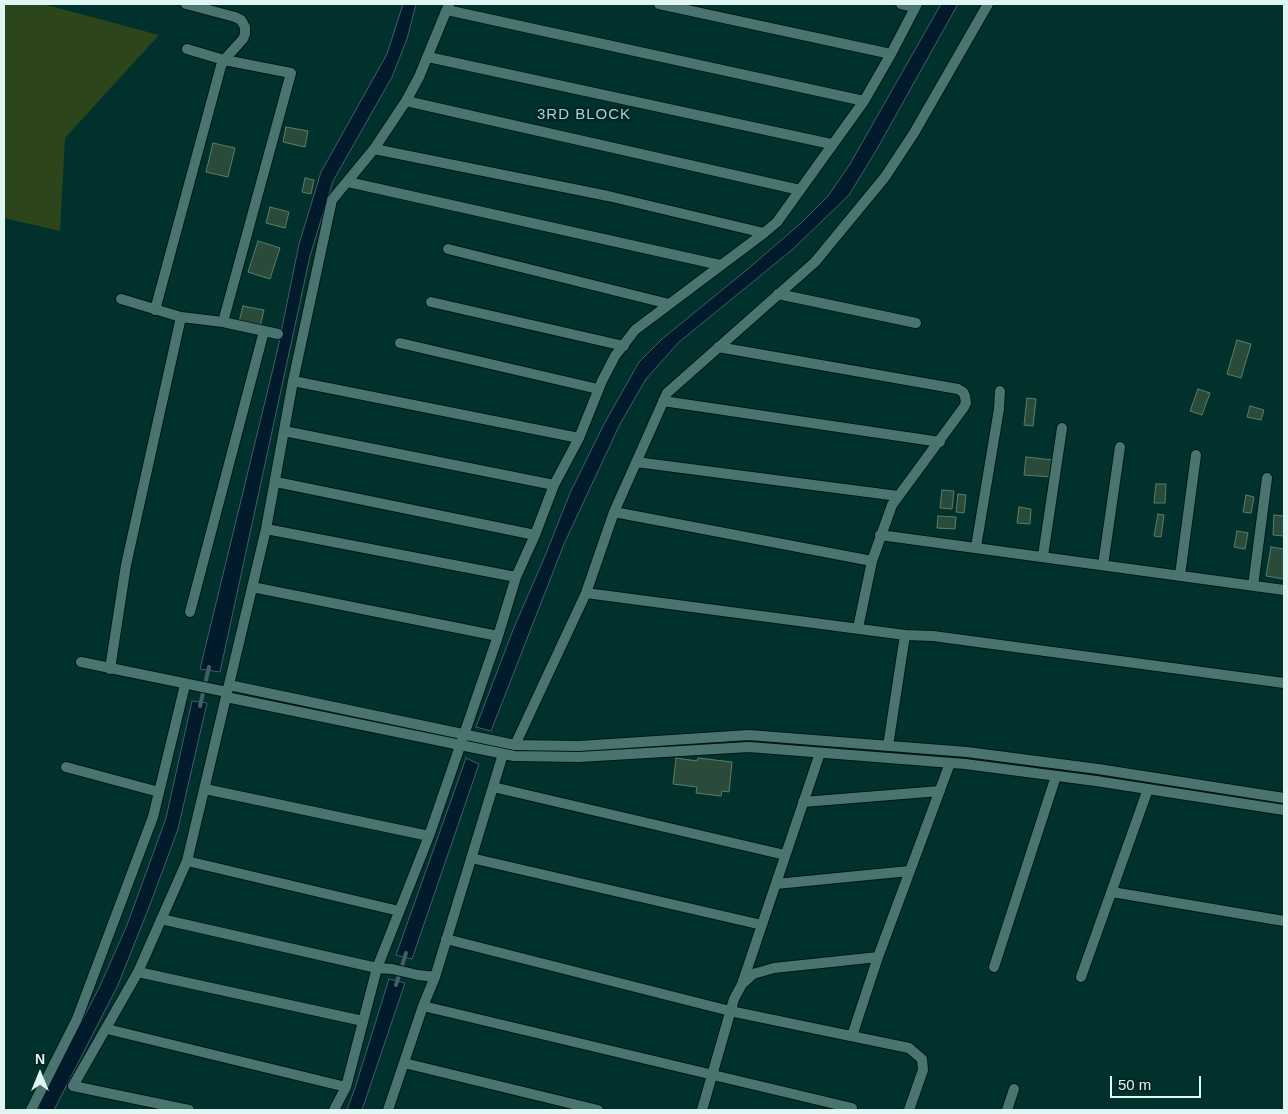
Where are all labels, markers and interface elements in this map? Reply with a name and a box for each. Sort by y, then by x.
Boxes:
district label: 3RD BLOCK [536,106,632,124]
north arrow [15,1049,65,1099]
text: N [35,1051,45,1067]
scale bar [1113,1066,1204,1098]
text: 50 m [1118,1076,1151,1093]

